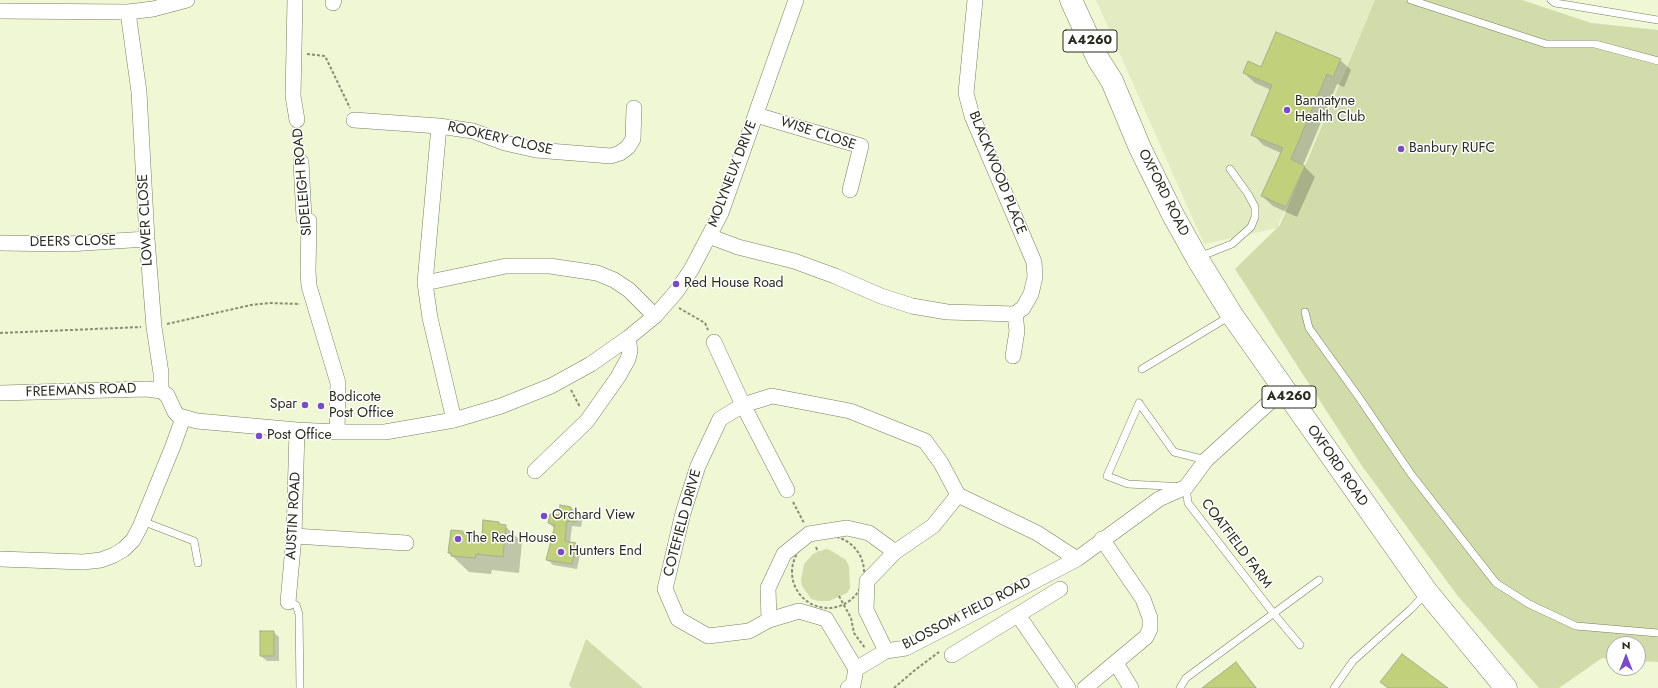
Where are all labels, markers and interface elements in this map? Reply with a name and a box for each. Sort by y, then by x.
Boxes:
road number: A4260 [1063,30,1117,52]
place label: Bannatyne Health Club [1295,94,1365,126]
marker: Bannatyne Health Club [1282,105,1292,115]
street label: BLACKWOOD PLACE [965,109,1029,237]
street label: WISE CLOSE [778,114,858,154]
street label: MOLYNEUX DRIVE [705,118,761,230]
street label: ROOKERY CLOSE [446,119,554,159]
street label: SIDELEIGH ROAD [290,127,316,237]
place label: Banbury RUFC [1409,141,1495,157]
marker: Banbury RUFC [1396,144,1406,154]
street label: OXFORD ROAD [1134,147,1192,239]
street label: LOWER CLOSE [135,174,157,266]
street label: DEERS CLOSE [30,233,116,251]
place label: Red House Road [684,276,783,292]
marker: Red House Road [671,279,681,289]
street label: FREEMANS ROAD [25,381,137,401]
road number: A4260 [1262,386,1316,408]
place label: Bodicote Post Office [329,390,394,422]
place label: Spar [270,397,297,413]
marker: Spar [300,400,310,410]
marker: Bodicote Post Office [316,401,326,411]
street label: OXFORD ROAD [1303,422,1371,510]
place label: Post Office [267,428,332,444]
marker: Post Office [254,431,264,441]
street label: COTEFIELD DRIVE [661,468,705,578]
street label: AUSTIN ROAD [283,472,305,560]
street label: COATFIELD FARM [1197,496,1275,592]
place label: Orchard View [552,508,635,524]
marker: Orchard View [539,511,549,521]
place label: The Red House [466,531,556,547]
marker: The Red House [453,534,463,544]
place label: Hunters End [569,544,642,560]
marker: Hunters End [556,547,566,557]
street label: BLOSSOM FIELD ROAD [900,574,1034,654]
north arrow [1606,636,1646,676]
text: N [1622,637,1630,653]

